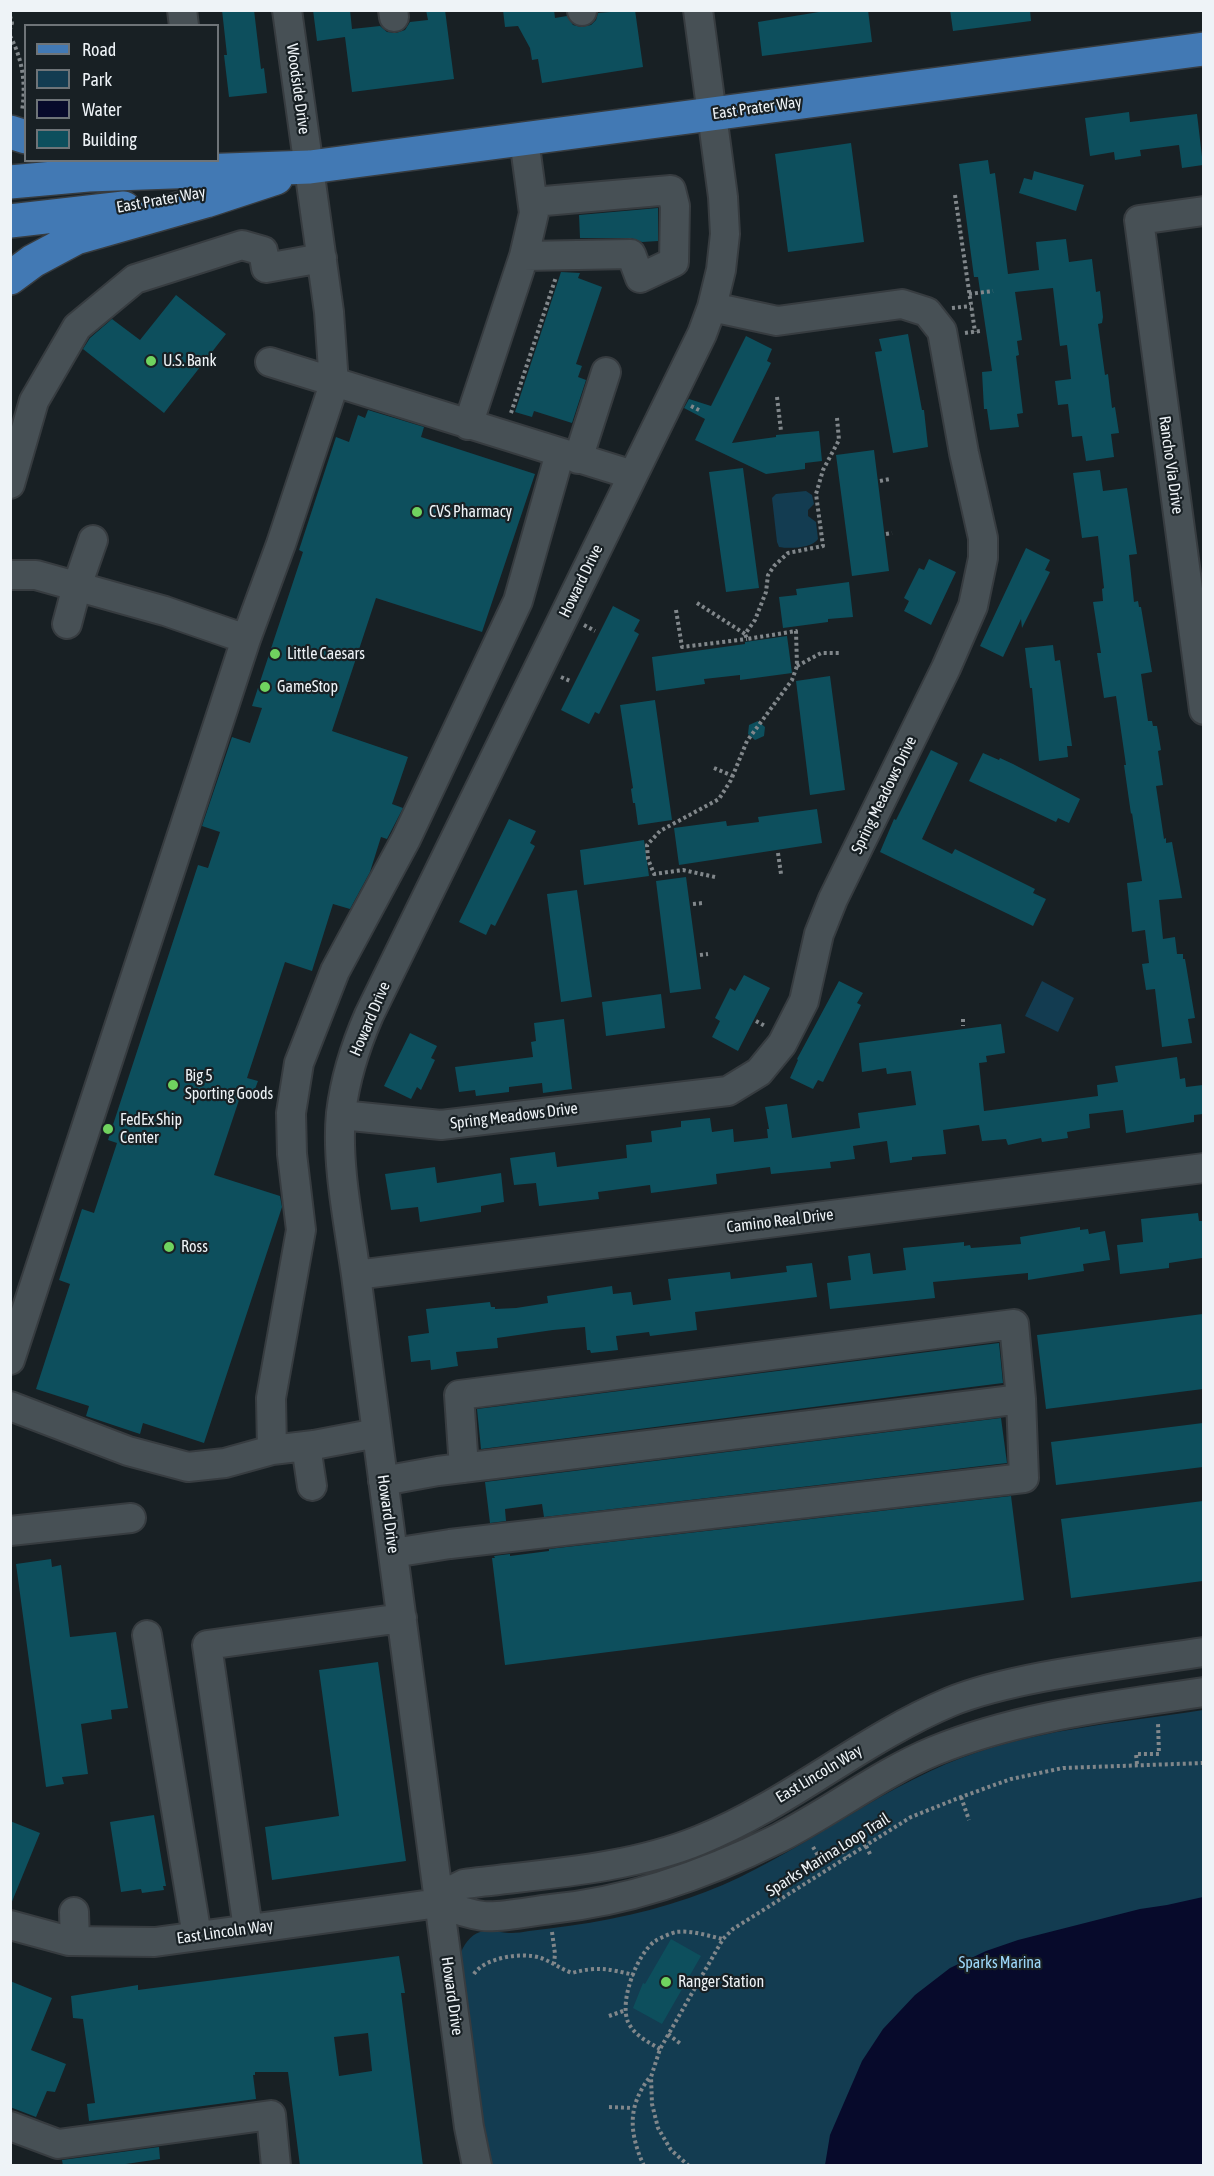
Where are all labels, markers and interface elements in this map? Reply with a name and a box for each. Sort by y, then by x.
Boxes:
legend [24,24,219,162]
text: Road [82,39,116,60]
street label: Woodside Drive [282,43,314,135]
text: Park [82,69,112,90]
street label: East Prater Way [711,92,803,124]
text: Water [82,99,121,120]
text: Building [82,129,137,150]
street label: East Prater Way [115,183,207,217]
place label: U.S. Bank [163,351,217,371]
marker: U.S. Bank [144,354,158,368]
street label: Rancho Via Drive [1155,415,1187,515]
place label: CVS Pharmacy [429,502,512,522]
marker: CVS Pharmacy [410,505,424,519]
street label: Howard Drive [555,541,607,621]
place label: Little Caesars [287,644,365,664]
marker: Little Caesars [268,647,282,661]
place label: GameStop [277,677,338,697]
marker: GameStop [258,680,272,694]
street label: Spring Meadows Drive [847,733,921,857]
street label: Howard Drive [346,979,394,1059]
place label: Big 5 Sporting Goods [185,1066,273,1104]
marker: Big 5 Sporting Goods [166,1078,180,1092]
street label: Spring Meadows Drive [449,1099,579,1133]
place label: FedEx Ship Center [120,1110,182,1148]
marker: FedEx Ship Center [101,1122,115,1136]
street label: Camino Real Drive [725,1205,835,1237]
place label: Ross [181,1237,208,1257]
marker: Ross [162,1240,176,1254]
street label: Howard Drive [373,1474,403,1554]
street label: East Lincoln Way [772,1741,866,1807]
street label: Sparks Marina Loop Trail [763,1809,893,1901]
street label: East Lincoln Way [176,1916,274,1948]
park label: Sparks Marina [958,1953,1042,1973]
street label: Howard Drive [437,1956,467,2036]
place label: Ranger Station [678,1972,764,1992]
marker: Ranger Station [659,1975,673,1989]

